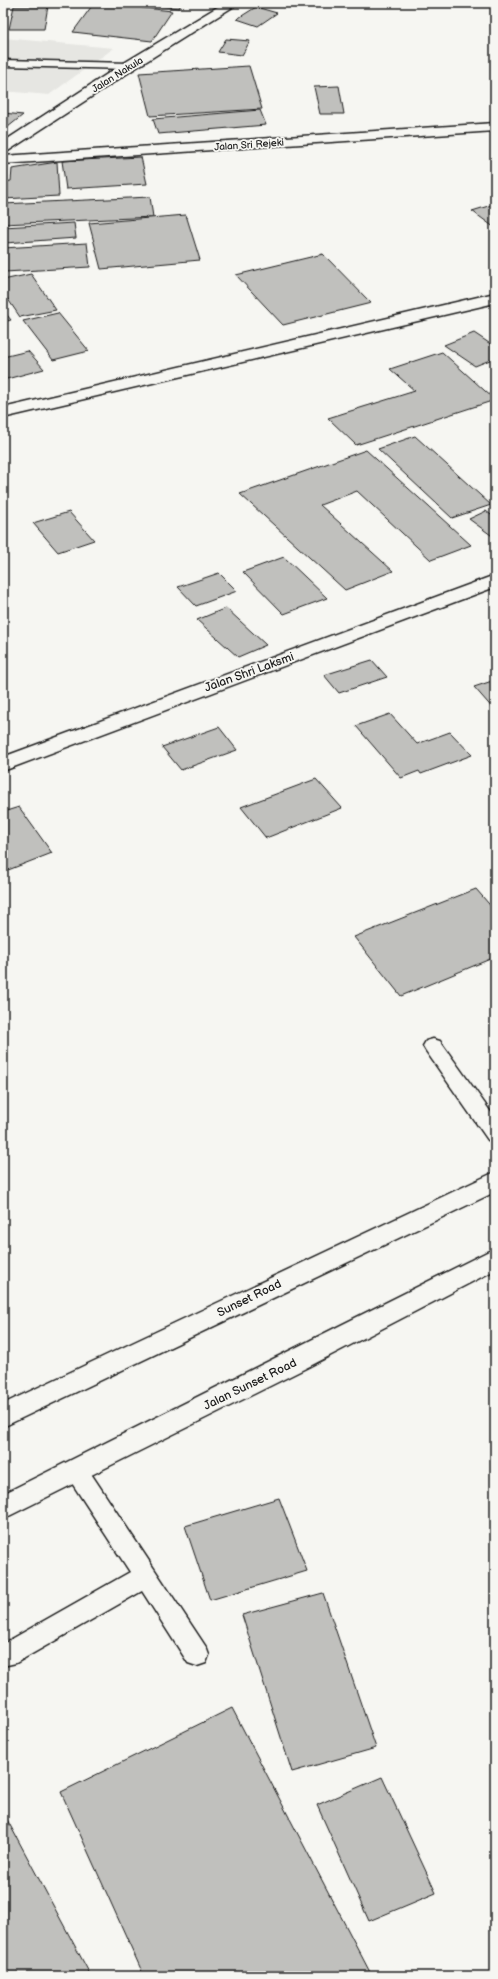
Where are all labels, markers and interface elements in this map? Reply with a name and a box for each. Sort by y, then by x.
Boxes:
street label: Jalan Nakula [90,54,146,95]
street label: Jalan Sri Rejeki [214,137,284,153]
street label: Jalan Shri Laksmi [202,649,296,696]
street label: Sunset Road [215,1276,284,1320]
street label: Jalan Sunset Road [201,1355,299,1413]

